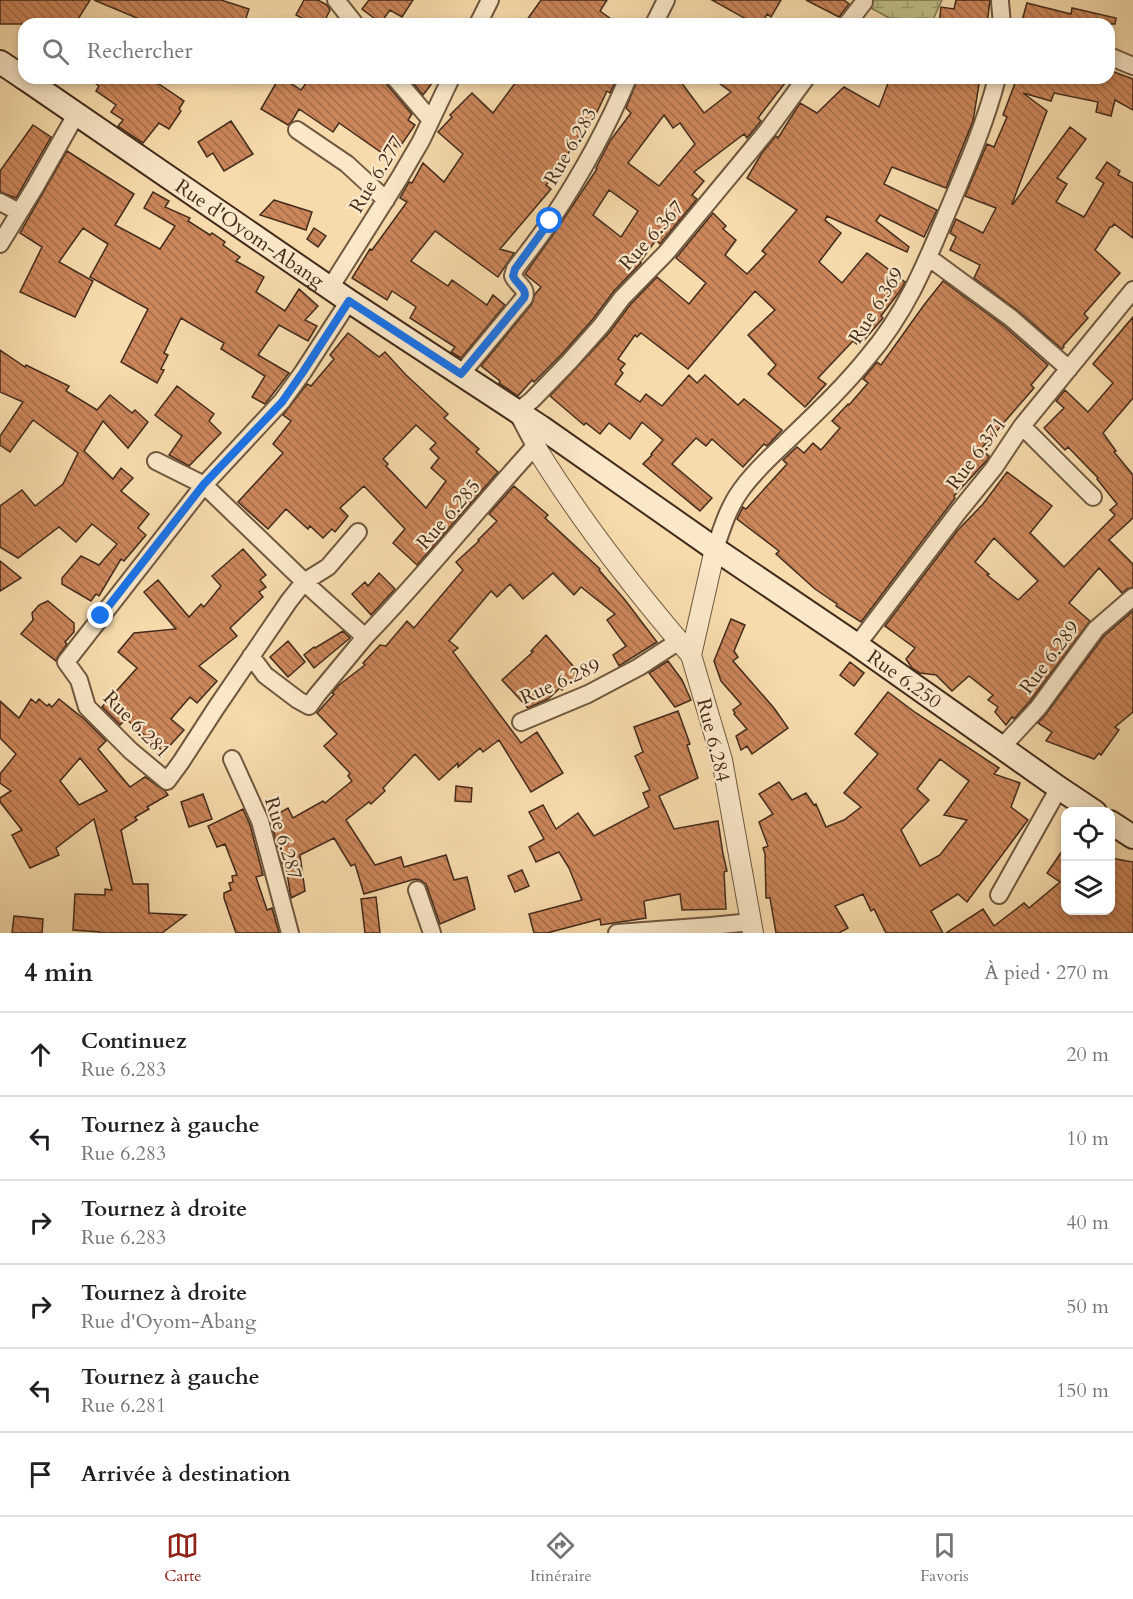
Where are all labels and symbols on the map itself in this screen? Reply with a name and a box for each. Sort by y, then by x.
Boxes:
street label: Rue 6.283 [537,103,603,190]
street label: Rue 6.277 [343,131,410,218]
street label: Rue d'Oyom-Abang [170,173,330,295]
street label: Rue 6.367 [613,195,690,276]
route start [536,207,562,233]
street label: Rue 6.369 [842,262,910,349]
street label: Rue 6.371 [940,411,1013,496]
street label: Rue 6.285 [410,473,487,555]
route end [87,602,113,628]
street label: Rue 6.289 [1013,615,1086,700]
street label: Rue 6.250 [862,643,947,715]
street label: Rue 6.289 [516,652,605,711]
street label: Rue 6.281 [97,685,176,764]
street label: Rue 6.284 [690,695,737,785]
street label: Rue 6.287 [258,793,309,883]

